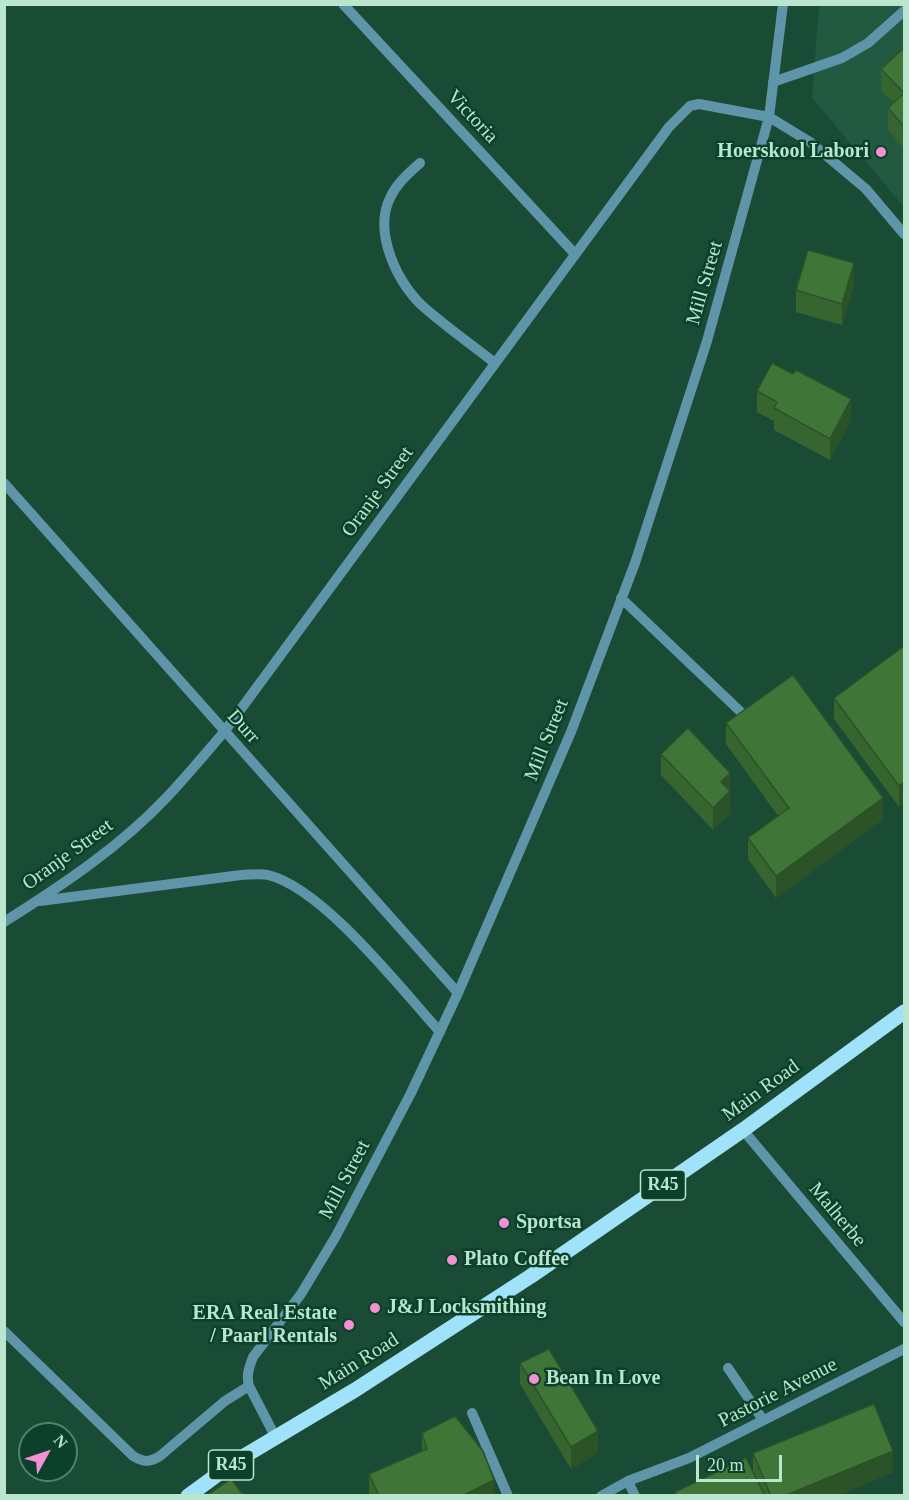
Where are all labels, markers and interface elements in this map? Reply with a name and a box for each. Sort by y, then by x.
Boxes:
street label: Victoria [441,85,503,149]
place label: Hoerskool Labori [717,140,869,164]
marker: Hoerskool Labori [874,145,888,159]
street label: Mill Street [682,238,728,328]
street label: Oranje Street [337,442,419,542]
street label: Mill Street [520,696,574,784]
street label: Durr [221,705,265,749]
street label: Oranje Street [18,814,118,896]
street label: Main Road [718,1055,804,1127]
street label: Mill Street [314,1136,376,1224]
road number: R45 [640,1170,686,1200]
street label: Malherbe [803,1178,871,1252]
place label: Sportsa [516,1211,582,1235]
marker: Sportsa [497,1216,511,1230]
place label: Plato Coffee [464,1248,569,1272]
marker: Plato Coffee [445,1253,459,1267]
place label: J&J Locksmithing [387,1296,546,1320]
marker: J&J Locksmithing [368,1301,382,1315]
place label: ERA Real Estate / Paarl Rentals [193,1302,337,1349]
marker: ERA Real Estate / Paarl Rentals [342,1318,356,1332]
street label: Main Road [315,1328,403,1396]
street label: Pastorie Avenue [715,1353,841,1433]
place label: Bean In Love [546,1367,660,1391]
marker: Bean In Love [527,1372,541,1386]
north arrow [18,1422,78,1482]
text: N [50,1432,71,1451]
scale bar [699,1443,784,1481]
road number: R45 [208,1450,254,1480]
text: 20 m [707,1455,744,1475]

